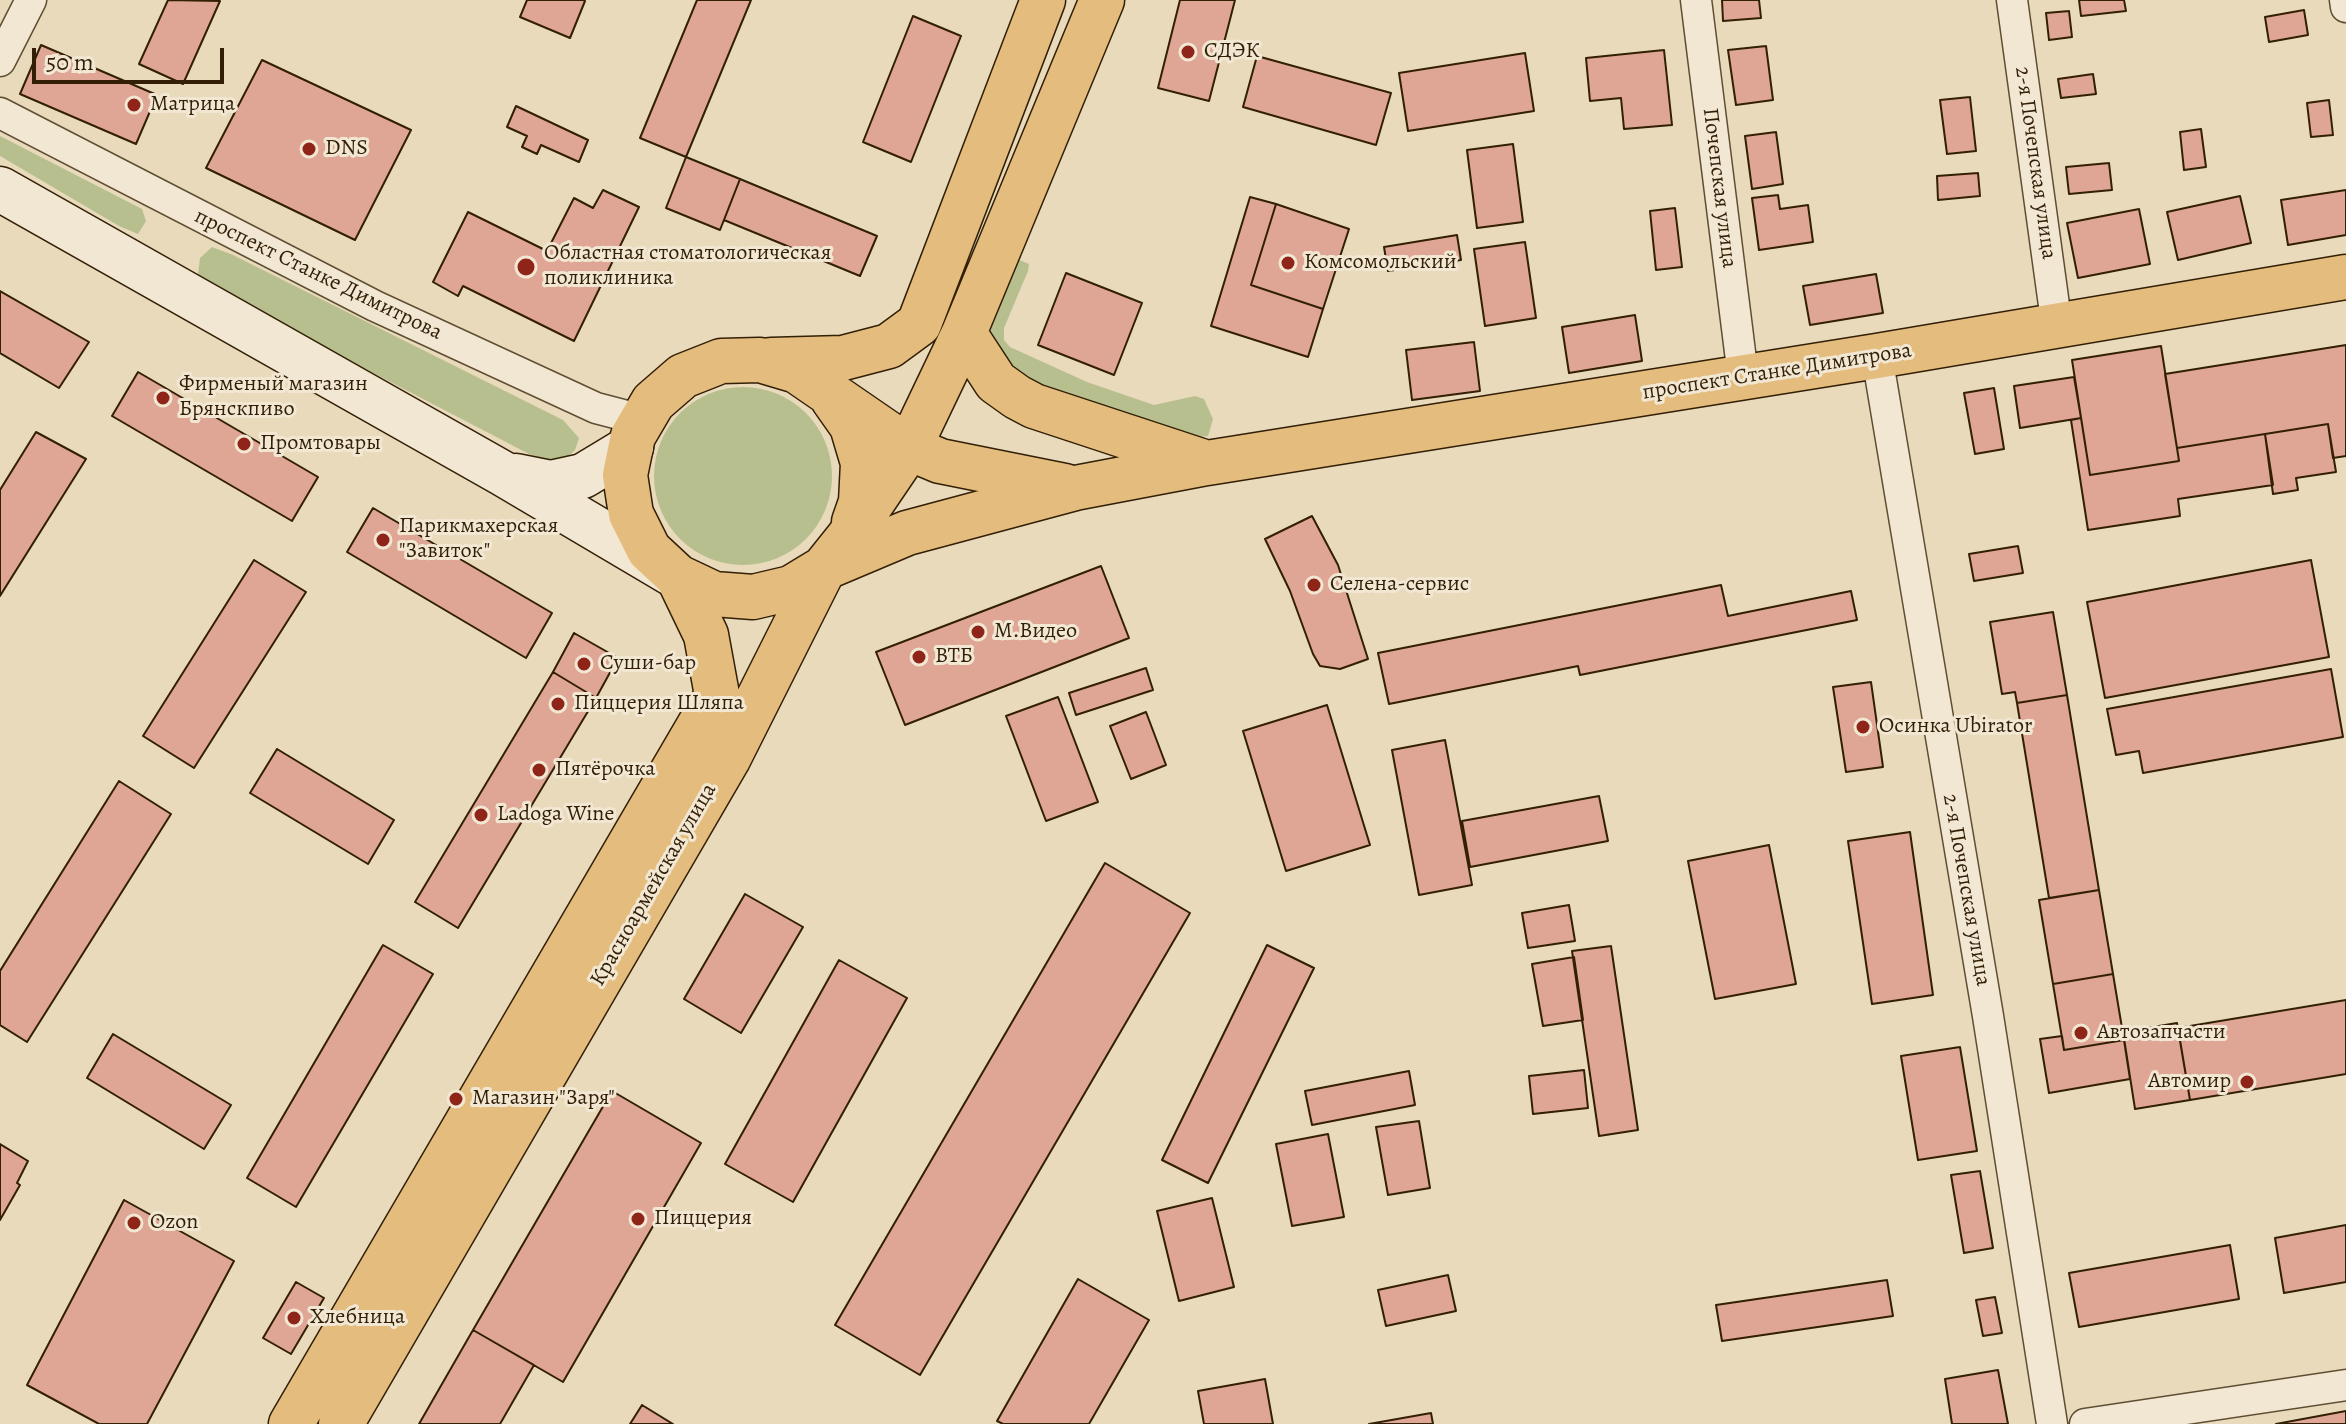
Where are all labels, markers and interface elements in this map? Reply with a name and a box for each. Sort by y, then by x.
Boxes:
scale bar [36,32,228,82]
place label: СДЭК [1204,39,1259,65]
marker: СДЭК [1179,43,1197,61]
text: 50 m [46,46,94,78]
street label: 2-я Почепская улица [2008,65,2062,261]
place label: Матрица [150,92,235,118]
marker: Матрица [125,96,143,114]
street label: Почепская улица [1696,106,1742,270]
place label: DNS [325,136,368,162]
marker: DNS [300,140,318,158]
street label: проспект Станке Димитрова [190,203,446,347]
place label: Областная стоматологическая поликлиника [544,241,831,292]
place label: Комсомольский [1304,250,1457,276]
marker: Комсомольский [1279,254,1297,272]
marker: Областная стоматологическая поликлиника [515,256,537,278]
street label: проспект Станке Димитрова [1640,338,1914,406]
place label: Фирменый магазин Брянскпиво [179,372,368,424]
marker: Фирменый магазин Брянскпиво [154,389,172,407]
place label: Промтовары [260,431,381,457]
marker: Промтовары [235,435,253,453]
place label: Парикмахерская "Завиток" [399,514,558,566]
marker: Парикмахерская "Завиток" [374,531,392,549]
place label: Селена-сервис [1330,572,1469,598]
marker: Селена-сервис [1305,576,1323,594]
place label: М.Видео [994,619,1077,645]
marker: М.Видео [969,623,987,641]
place label: ВТБ [935,644,973,670]
marker: ВТБ [910,648,928,666]
place label: Суши-бар [600,651,696,677]
marker: Суши-бар [575,655,593,673]
place label: Пиццерия Шляпа [574,691,744,717]
marker: Пиццерия Шляпа [549,695,567,713]
place label: Осинка Ubirator [1879,714,2032,740]
marker: Осинка Ubirator [1854,718,1872,736]
place label: Пятёрочка [555,757,655,783]
marker: Пятёрочка [530,761,548,779]
street label: Красноармейская улица [585,779,723,991]
street label: 2-я Почепская улица [1936,792,1996,988]
place label: Ladoga Wine [497,802,614,828]
marker: Ladoga Wine [472,806,490,824]
place label: Автозапчасти [2097,1020,2226,1046]
marker: Автозапчасти [2072,1024,2090,1042]
place label: Автомир [2148,1069,2231,1095]
marker: Автомир [2238,1073,2256,1091]
place label: Магазин "Заря" [472,1086,615,1112]
marker: Магазин "Заря" [447,1090,465,1108]
place label: Пиццерия [654,1206,752,1232]
place label: Ozon [150,1210,198,1236]
marker: Пиццерия [629,1210,647,1228]
marker: Ozon [125,1214,143,1232]
place label: Хлебница [310,1305,405,1331]
marker: Хлебница [285,1309,303,1327]

